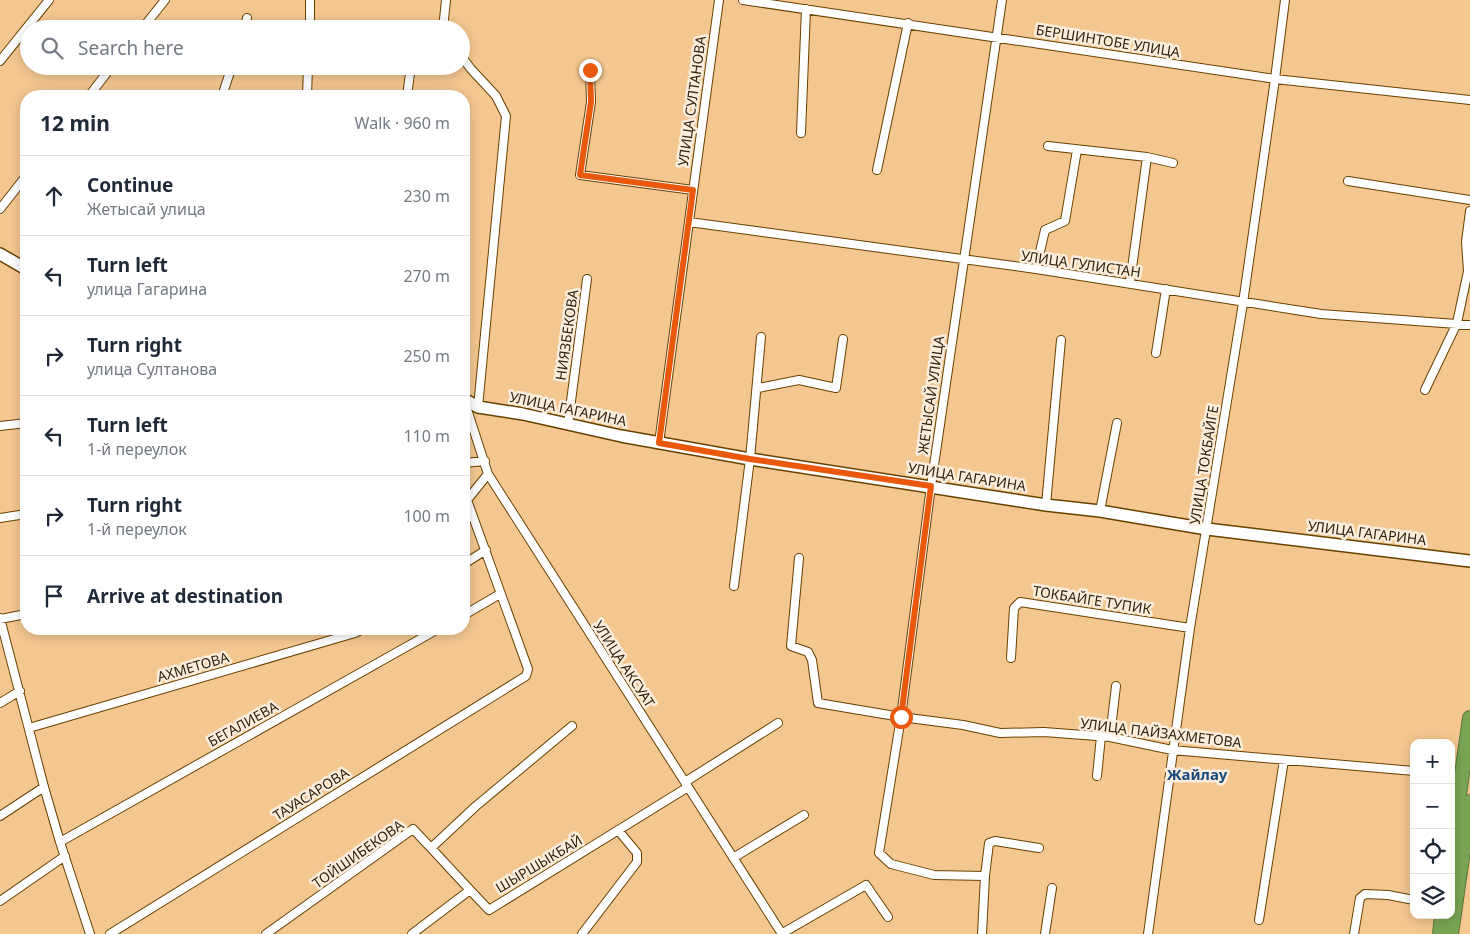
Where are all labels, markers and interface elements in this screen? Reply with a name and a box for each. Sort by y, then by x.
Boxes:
search box [20,20,470,75]
street label: БЕРШИНТОБЕ УЛИЦА [1035,20,1181,61]
icon: search [38,34,66,62]
street label: УЛИЦА СУЛТАНОВА [673,34,710,167]
text: Search here [78,35,184,61]
route end [579,59,602,82]
text: 12 min [40,109,110,137]
text: Walk · 960 m [355,112,450,134]
text: Continue [87,172,173,198]
icon: ahead [40,182,68,210]
text: 230 m [403,185,450,207]
text: Жетысай улица [87,198,206,220]
street label: УЛИЦА ГУЛИСТАН [1020,246,1142,281]
text: Turn left [87,252,168,278]
icon: left [40,262,68,290]
text: 270 m [403,265,450,287]
text: улица Гагарина [87,278,207,300]
street label: НИЯЗБЕКОВА [551,288,582,382]
text: Turn right [87,332,182,358]
street label: ЖЕТЫСАЙ УЛИЦА [913,335,948,455]
icon: right [40,342,68,370]
text: 250 m [403,345,450,367]
text: улица Султанова [87,358,217,380]
street label: УЛИЦА ГАГАРИНА [508,387,628,430]
street label: УЛИЦА ТОКБАЙГЕ [1185,404,1222,526]
text: Turn left [87,412,168,438]
icon: left [40,422,68,450]
text: 110 m [403,425,450,447]
text: 1-й переулок [87,438,187,460]
street label: УЛИЦА ГАГАРИНА [907,458,1027,495]
text: Turn right [87,492,182,518]
icon: right [40,502,68,530]
text: 100 m [403,505,450,527]
street label: УЛИЦА ГАГАРИНА [1307,516,1427,549]
text: 1-й переулок [87,518,187,540]
street label: ТОКБАЙГЕ ТУПИК [1032,581,1153,618]
icon: arrive [40,582,68,610]
text: Arrive at destination [87,583,283,609]
street label: УЛИЦА АКСУАТ [589,617,660,711]
street label: АХМЕТОВА [155,647,231,686]
street label: БЕГАЛИЕВА [204,696,281,751]
route start [890,706,913,729]
street label: УЛИЦА ПАЙЗАХМЕТОВА [1079,713,1243,752]
map controls [1410,739,1455,919]
button: + [1410,739,1455,784]
street label: ТАУАСАРОВА [269,763,352,824]
district label: Жайлау [1167,764,1228,784]
button: − [1410,784,1455,829]
street label: ТОЙШИБЕКОВА [308,815,407,892]
button: locate [1410,829,1455,874]
street label: ШЫРШЫКБАЙ [492,830,586,897]
button: layers [1410,874,1455,919]

